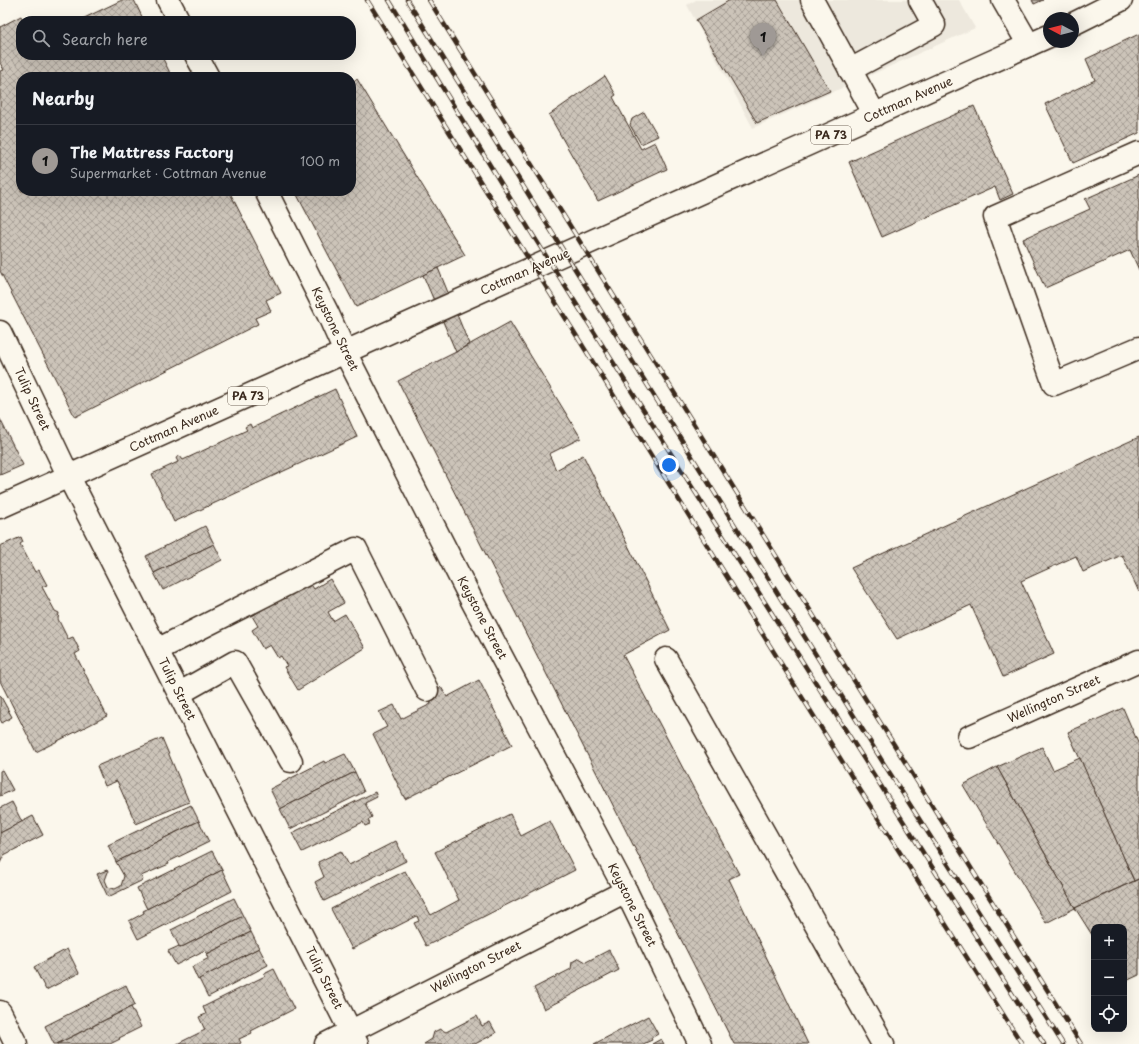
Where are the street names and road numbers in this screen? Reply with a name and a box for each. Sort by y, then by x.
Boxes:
street label: Cottman Avenue [860,71,955,127]
road number: PA 73 [811,126,851,144]
street label: Cottman Avenue [477,243,572,299]
street label: Keystone Street [308,283,364,374]
street label: Tulip Street [10,364,55,433]
road number: PA 73 [228,387,268,405]
street label: Cottman Avenue [126,400,221,456]
street label: Keystone Street [453,573,512,662]
street label: Tulip Street [154,654,201,723]
street label: Wellington Street [1004,670,1103,727]
street label: Keystone Street [604,860,662,950]
street label: Wellington Street [427,935,524,997]
street label: Tulip Street [301,943,348,1012]

